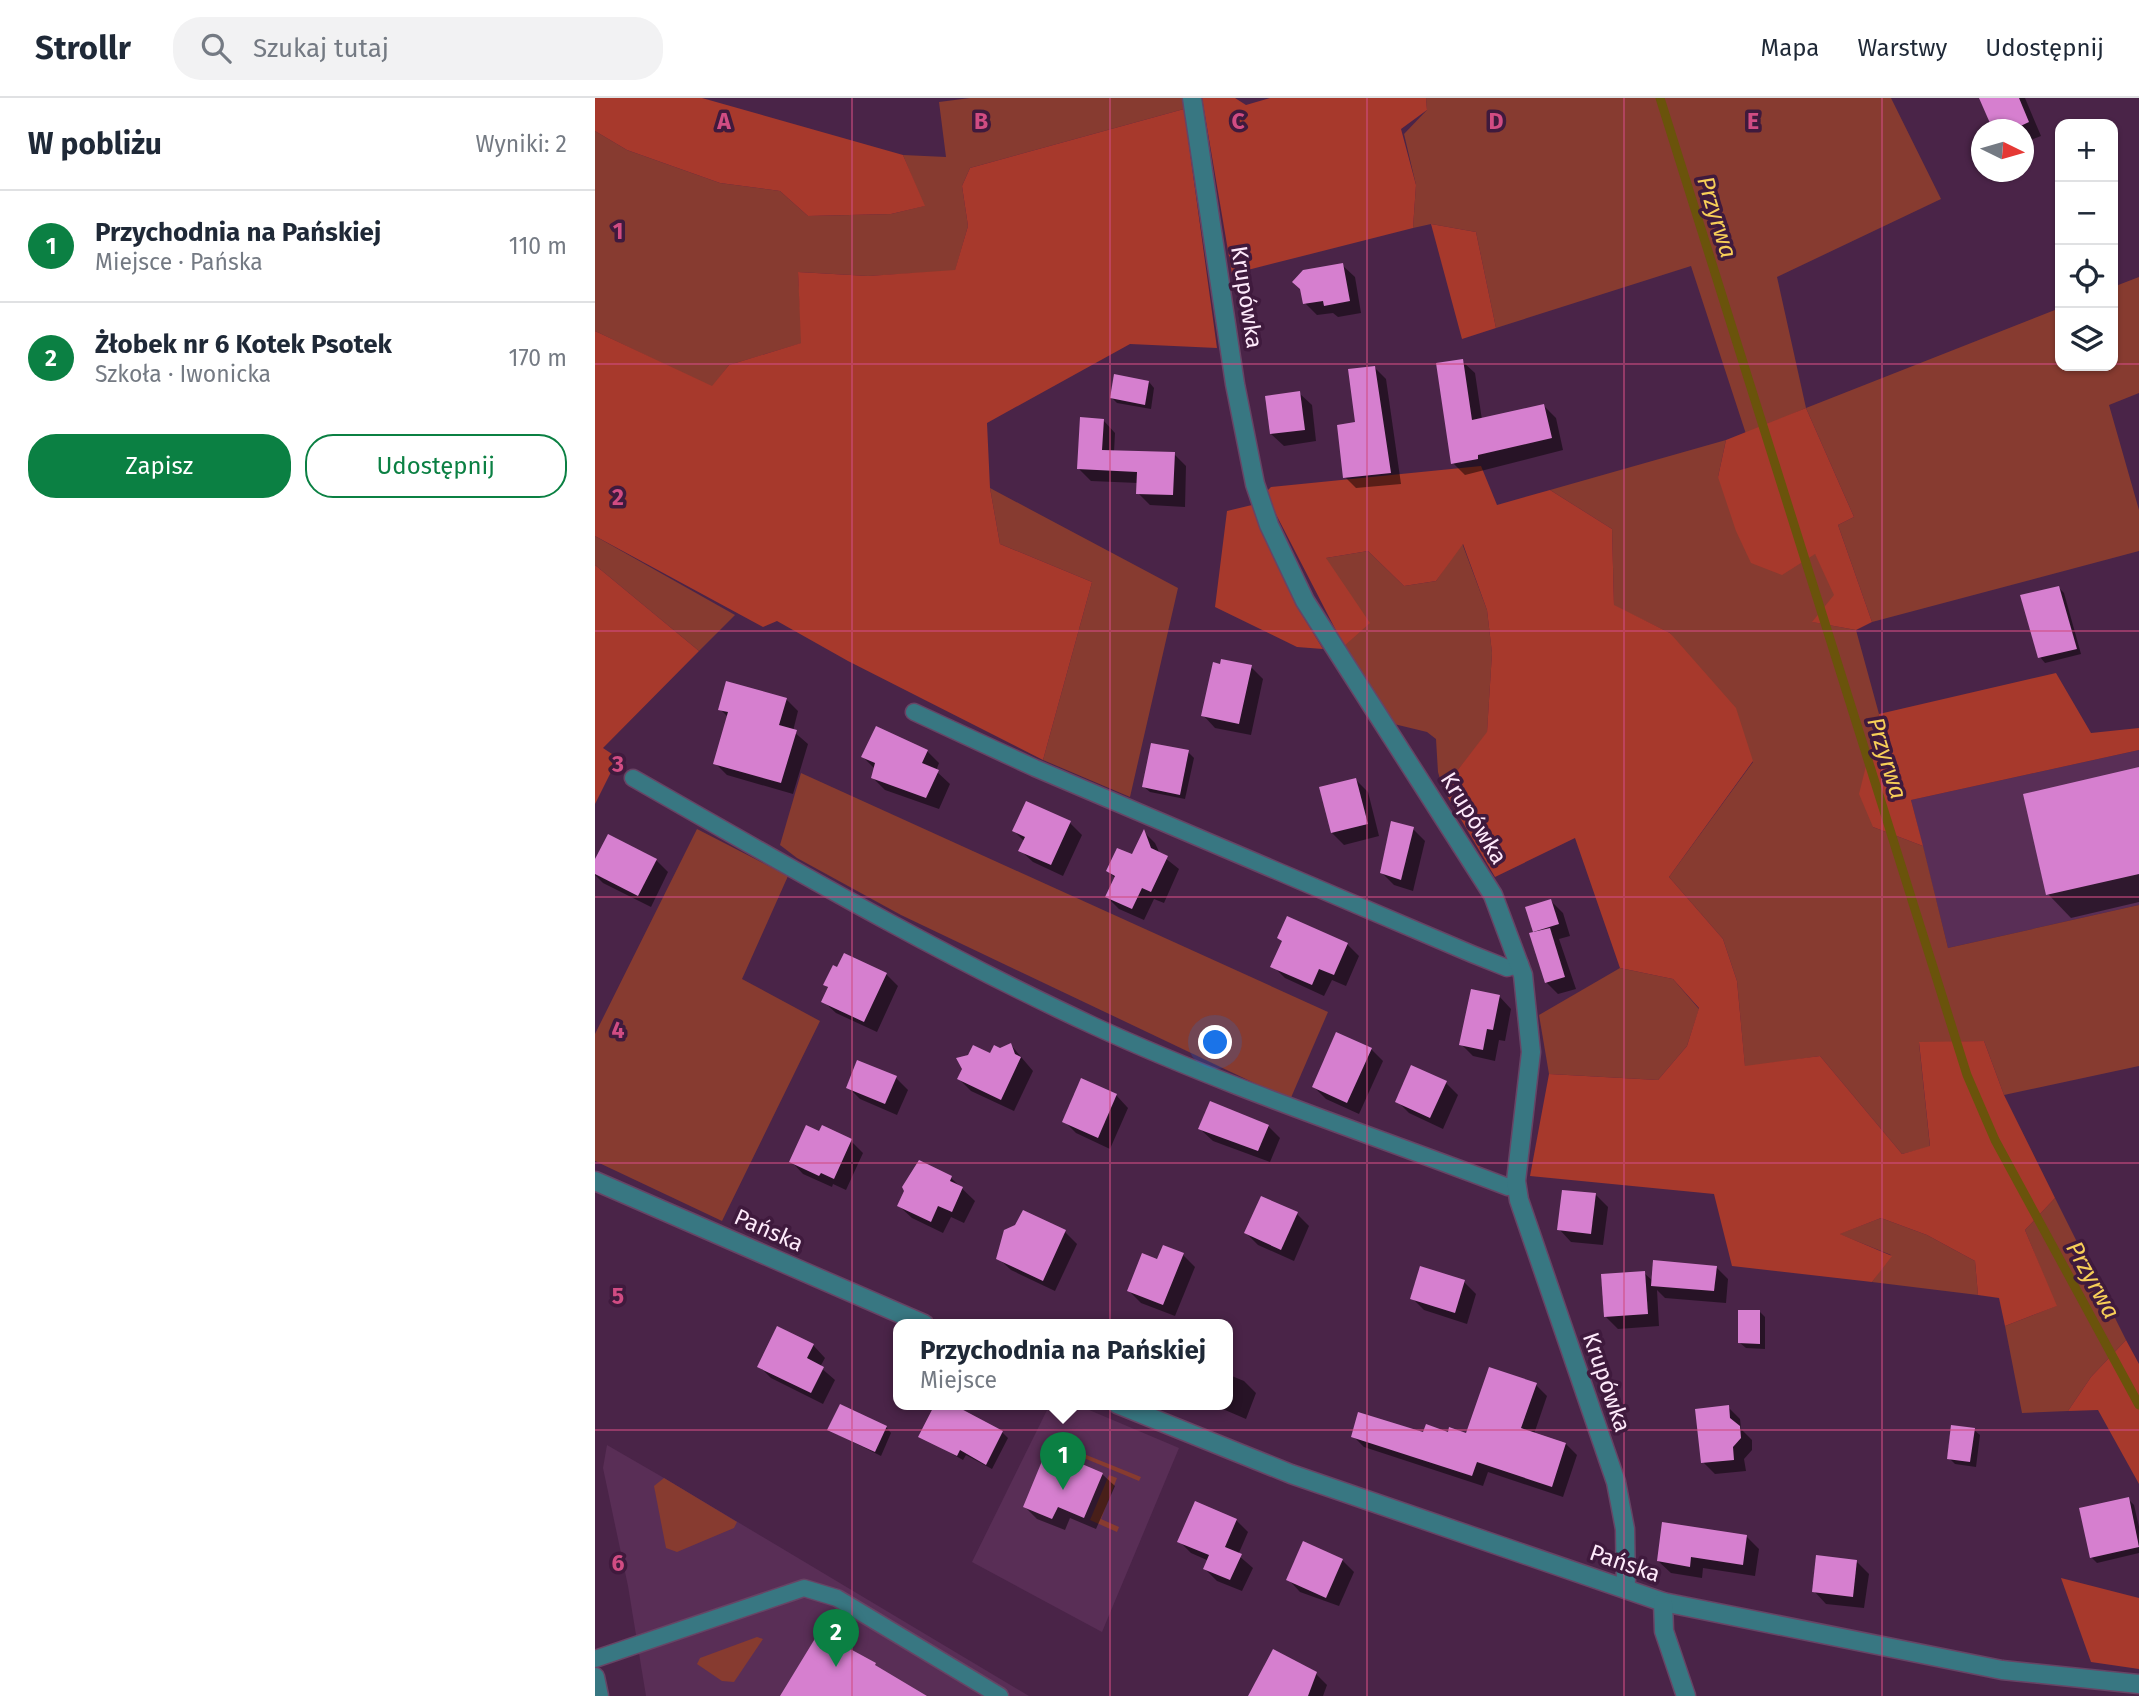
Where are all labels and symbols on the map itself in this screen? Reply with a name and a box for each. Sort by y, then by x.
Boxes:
text: A [716,107,731,135]
text: B [974,107,988,135]
text: C [1231,107,1245,135]
text: D [1489,107,1504,135]
text: E [1747,107,1759,135]
north arrow [1971,119,2034,182]
water label: Przyrwa [1691,173,1743,261]
text: 1 [613,217,623,245]
street label: Krupówka [1225,244,1269,350]
text: 2 [612,483,624,511]
water label: Przyrwa [1861,714,1913,802]
text: 3 [611,750,624,778]
street label: Krupówka [1435,767,1513,869]
text: 4 [612,1016,625,1044]
your location [1198,1025,1232,1059]
street label: Pańska [730,1202,808,1258]
water label: Przyrwa [2060,1236,2126,1324]
text: 5 [612,1282,624,1310]
street label: Krupówka [1577,1329,1637,1435]
pin: 1 [1040,1432,1086,1490]
street label: Pańska [1586,1538,1664,1588]
text: 6 [612,1549,625,1577]
pin: 2 [813,1609,859,1667]

